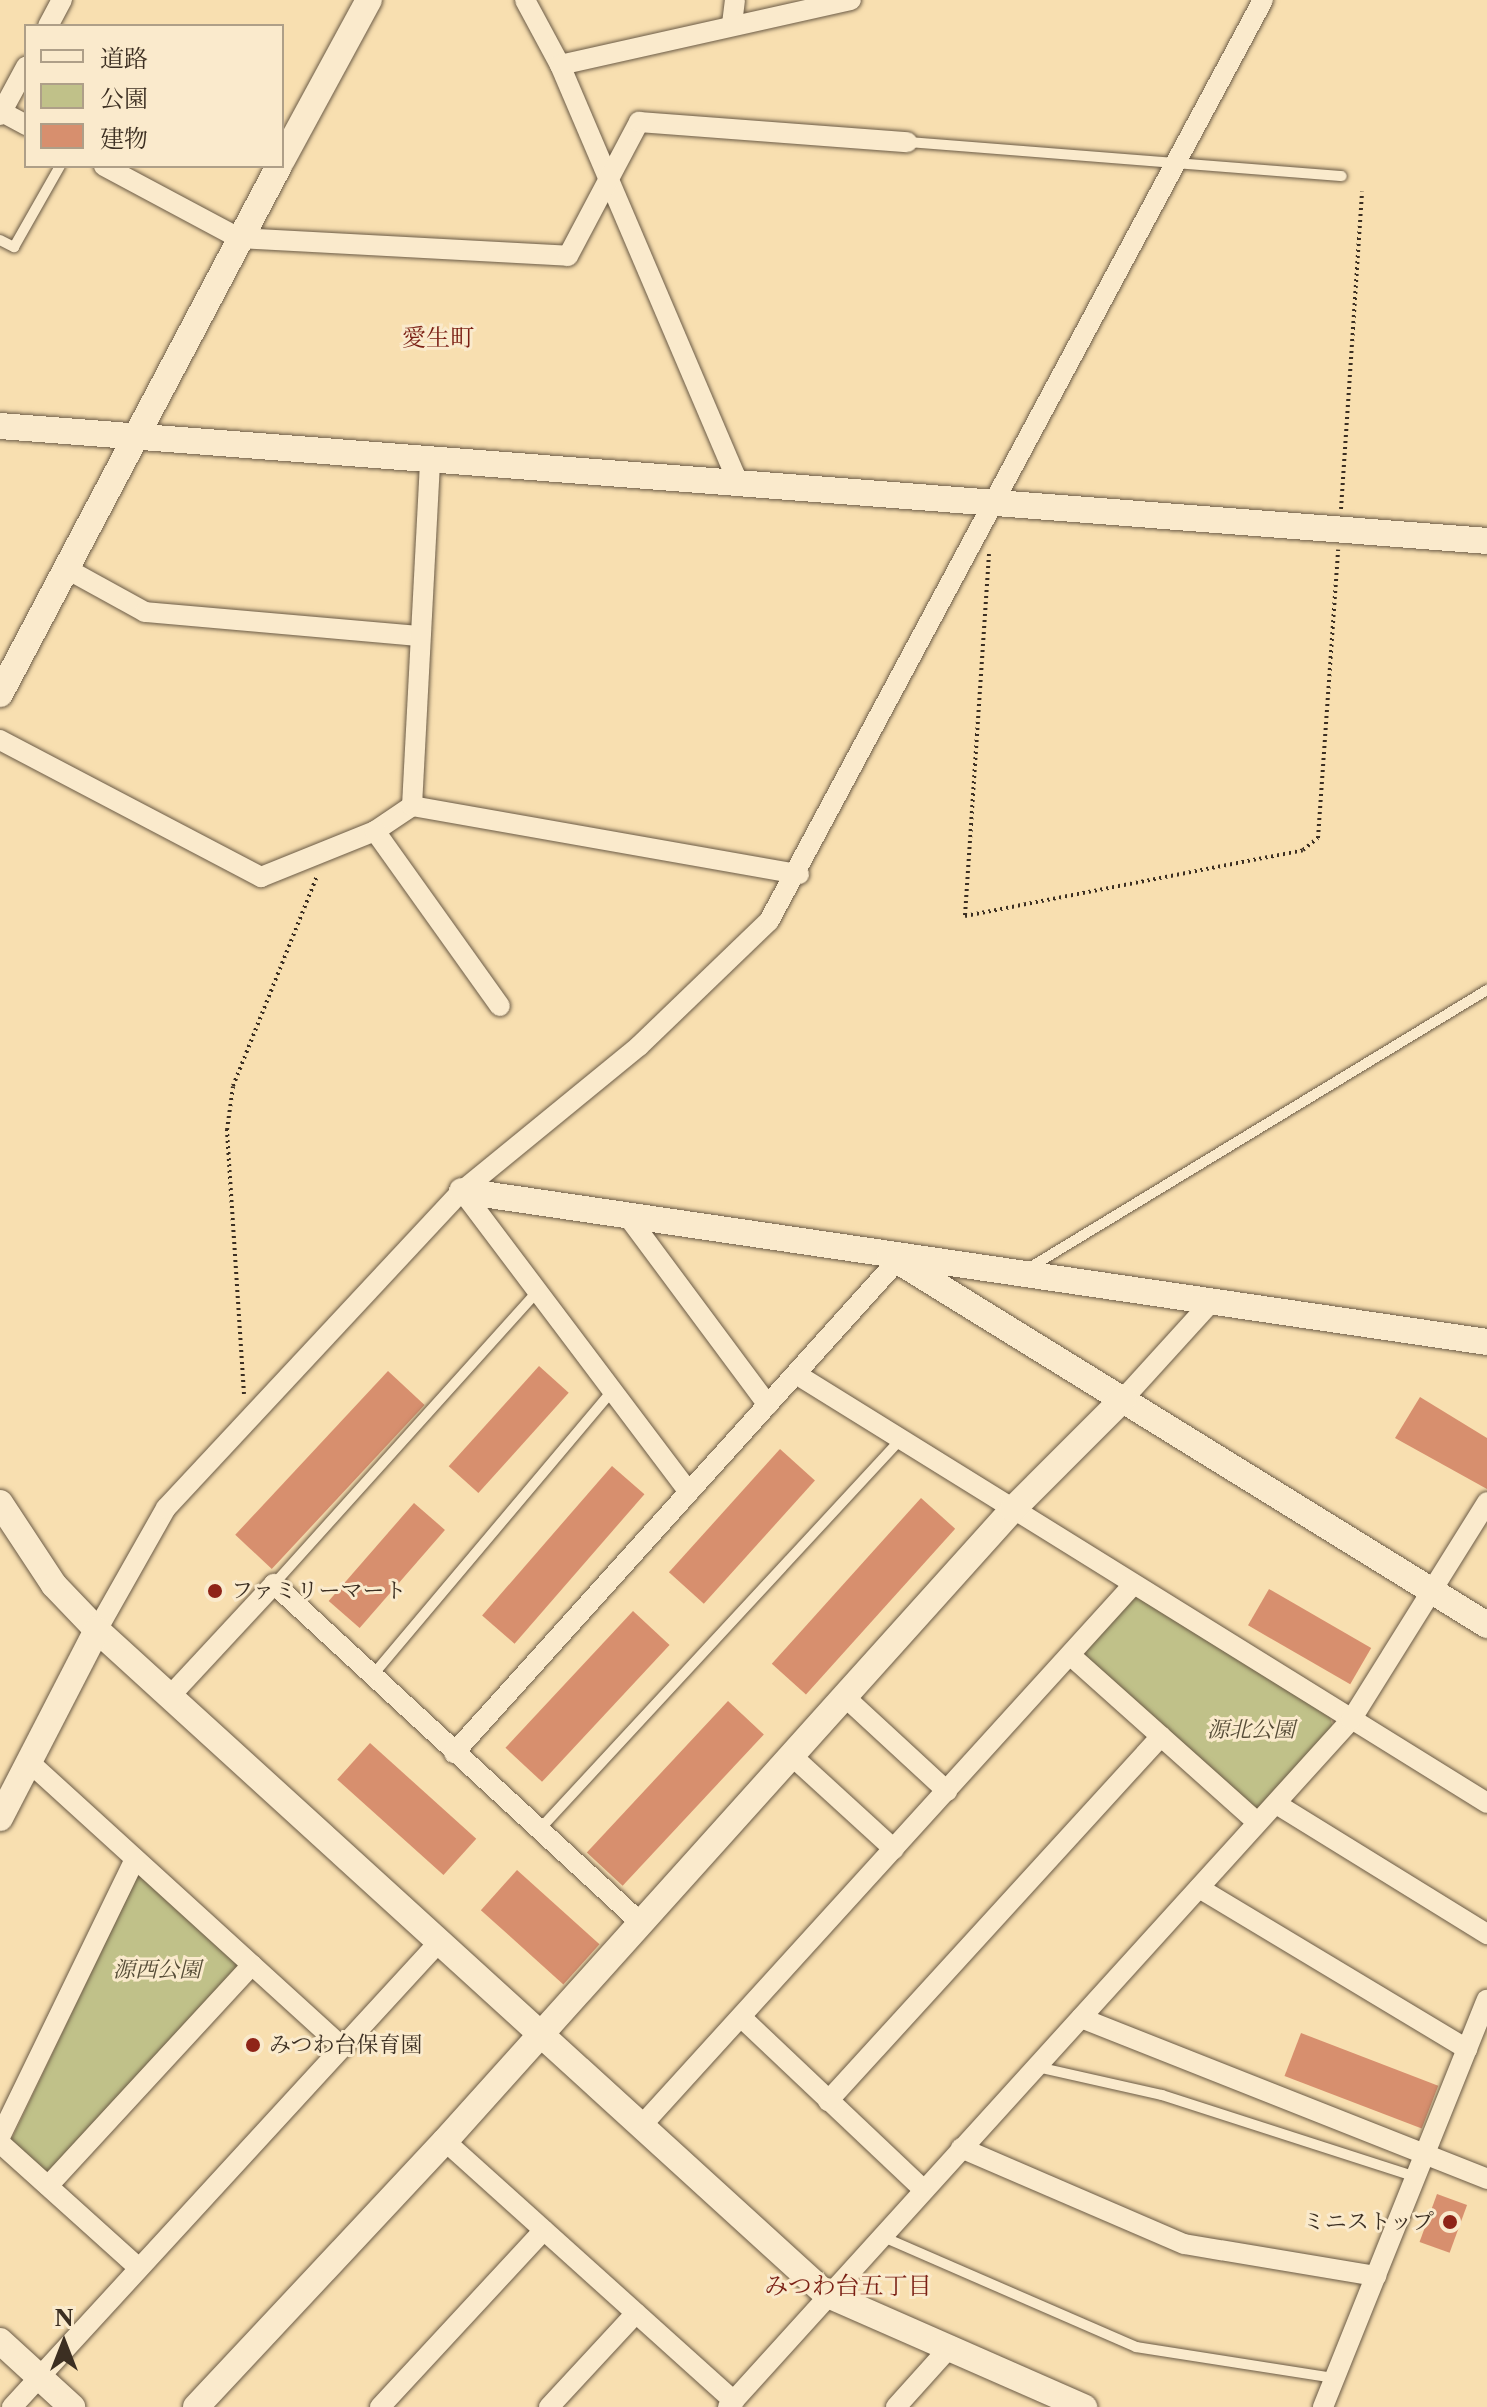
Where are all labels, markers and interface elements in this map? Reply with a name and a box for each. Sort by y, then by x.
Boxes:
legend [24,24,284,168]
text: 道路 [100,44,148,73]
text: 公園 [100,84,148,113]
text: 建物 [100,124,148,153]
district label: 愛生町 [402,324,474,352]
place label: ファミリーマート [231,1578,407,1604]
marker: ファミリーマート [206,1582,224,1600]
park label: 源北公園 [1207,1717,1295,1743]
park label: 源西公園 [113,1957,201,1983]
place label: みつわ台保育園 [269,2032,423,2058]
marker: みつわ台保育園 [244,2036,262,2054]
place label: ミニストップ [1302,2209,1434,2235]
marker: ミニストップ [1441,2213,1459,2231]
district label: みつわ台五丁目 [764,2272,932,2300]
north arrow [24,2303,104,2383]
text: N [54,2305,74,2332]

